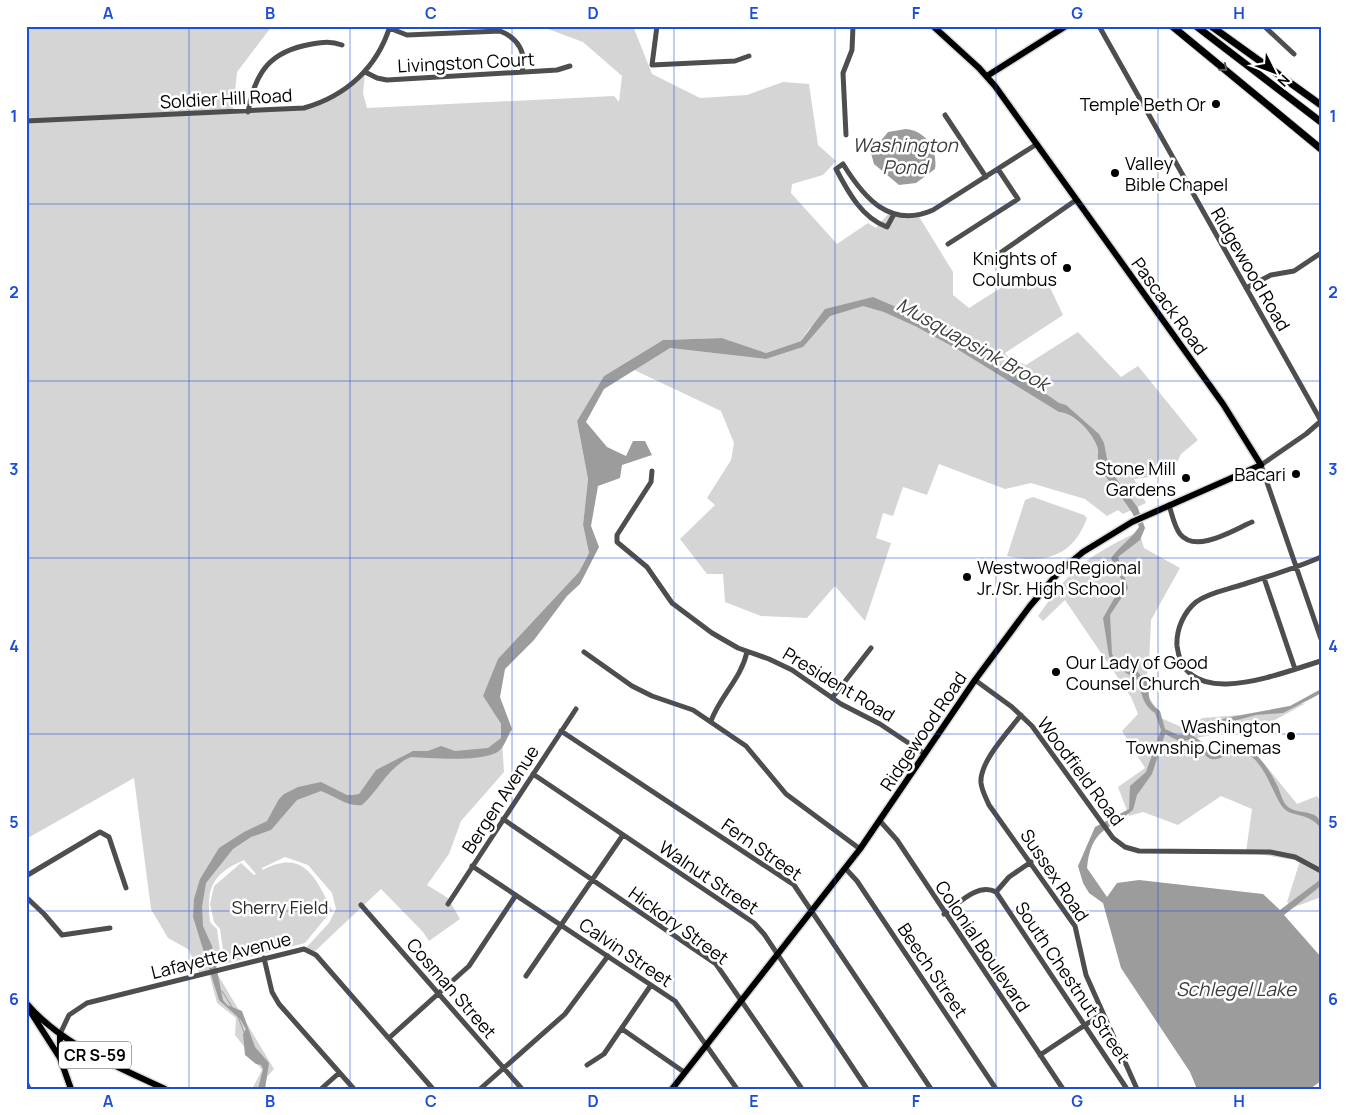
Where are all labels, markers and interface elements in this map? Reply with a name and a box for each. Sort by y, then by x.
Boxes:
text: A [103,2,114,24]
text: B [265,2,275,24]
text: C [425,2,437,24]
text: D [587,2,599,24]
text: E [749,2,759,24]
text: F [912,2,921,24]
text: G [1071,2,1083,24]
text: H [1233,2,1245,24]
street label: Livingston Court [397,46,535,78]
north arrow [1250,48,1300,98]
one-way arrow [1218,63,1227,71]
text: N [1274,71,1294,91]
street label: Soldier Hill Road [159,83,293,113]
place label: Temple Beth Or [1080,92,1206,116]
marker: Temple Beth Or [1210,98,1222,110]
text: 1 [10,105,18,127]
text: 1 [1329,105,1337,127]
water label: Washington Pond [852,132,958,180]
place label: Valley Bible Chapel [1125,151,1228,196]
marker: Valley Bible Chapel [1109,167,1121,179]
street label: Ridgewood Road [1206,203,1296,335]
place label: Knights of Columbus [973,246,1058,291]
street label: Pascack Road [1127,252,1213,360]
marker: Knights of Columbus [1061,262,1073,274]
text: 2 [9,281,19,303]
text: 2 [1328,281,1338,303]
water label: Musquapsink Brook [892,291,1056,398]
place label: Stone Mill Gardens [1095,456,1176,501]
text: 3 [9,458,19,480]
text: 3 [1328,458,1338,480]
place label: Bacari [1234,462,1286,486]
marker: Bacari [1290,468,1302,480]
marker: Stone Mill Gardens [1180,472,1192,484]
place label: Westwood Regional Jr./Sr. High School [977,555,1141,600]
marker: Westwood Regional Jr./Sr. High School [961,571,973,583]
text: 4 [9,635,19,657]
text: 4 [1328,635,1338,657]
street label: President Road [779,641,899,727]
place label: Our Lady of Good Counsel Church [1066,650,1208,695]
marker: Our Lady of Good Counsel Church [1050,666,1062,678]
street label: Ridgewood Road [874,667,972,795]
street label: Woodfield Road [1032,712,1130,830]
place label: Washington Township Cinemas [1126,714,1281,759]
marker: Washington Township Cinemas [1285,730,1297,742]
street label: Bergen Avenue [456,740,544,858]
text: 5 [9,811,19,833]
text: 5 [1328,811,1338,833]
street label: Fern Street [717,813,807,885]
street label: Sussex Road [1015,824,1095,926]
street label: Walnut Street [654,835,764,919]
street label: Colonial Boulevard [930,876,1036,1016]
street label: Hickory Street [624,881,734,969]
park label: Sherry Field [232,895,328,919]
street label: South Chestnut Street [1010,897,1136,1067]
street label: Calvin Street [575,912,677,992]
street label: Beech Street [893,918,973,1022]
street label: Lafayette Avenue [148,926,294,984]
street label: Cosman Street [402,933,502,1043]
water label: Schlegel Lake [1176,976,1298,1002]
text: 6 [9,988,19,1010]
text: 6 [1328,988,1338,1010]
road number: CR S-59 [59,1042,131,1068]
text: A [103,1090,114,1112]
text: B [265,1090,275,1112]
text: C [425,1090,437,1112]
text: D [587,1090,599,1112]
text: E [749,1090,759,1112]
text: F [912,1090,921,1112]
text: G [1071,1090,1083,1112]
text: H [1233,1090,1245,1112]

